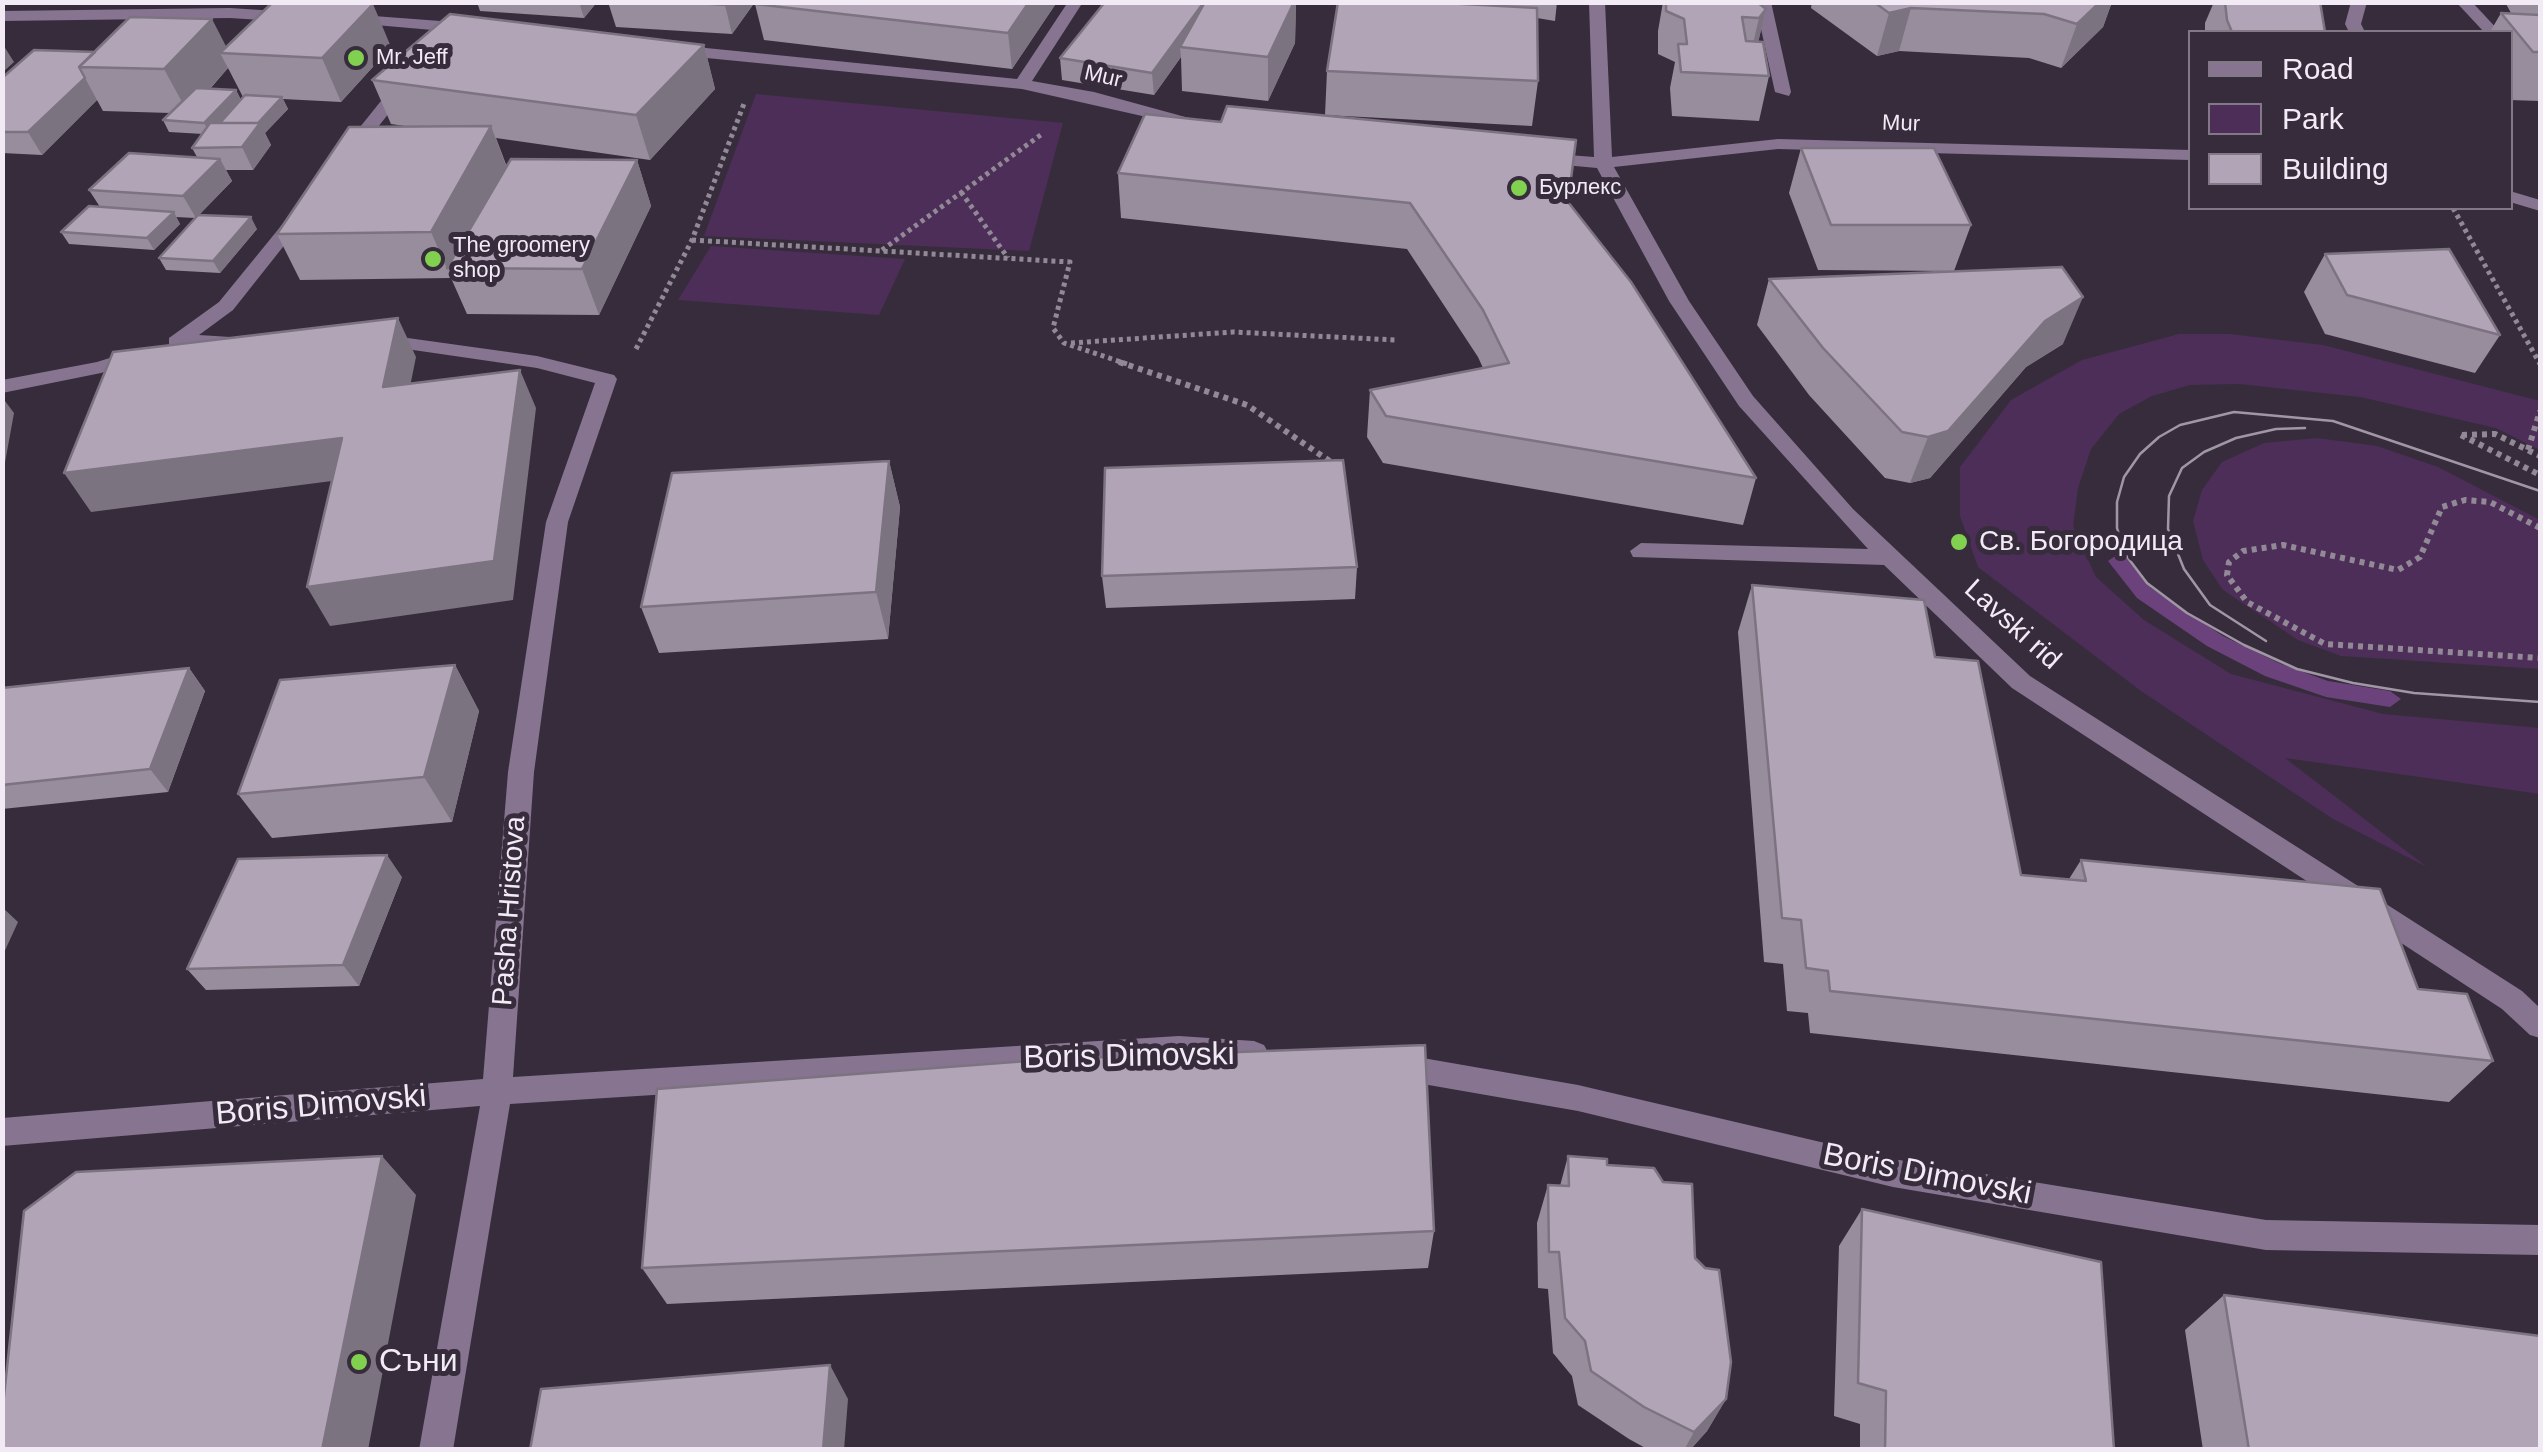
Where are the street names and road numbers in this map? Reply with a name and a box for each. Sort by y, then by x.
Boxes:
street label: Mur [1082,60,1124,94]
street label: Mur [1882,110,1920,138]
street label: Lavski rid [1957,573,2067,677]
street label: Pasha Hristova [487,815,533,1007]
street label: Boris Dimovski [1023,1036,1235,1078]
street label: Boris Dimovski [214,1078,428,1134]
street label: Boris Dimovski [1819,1136,2035,1214]

